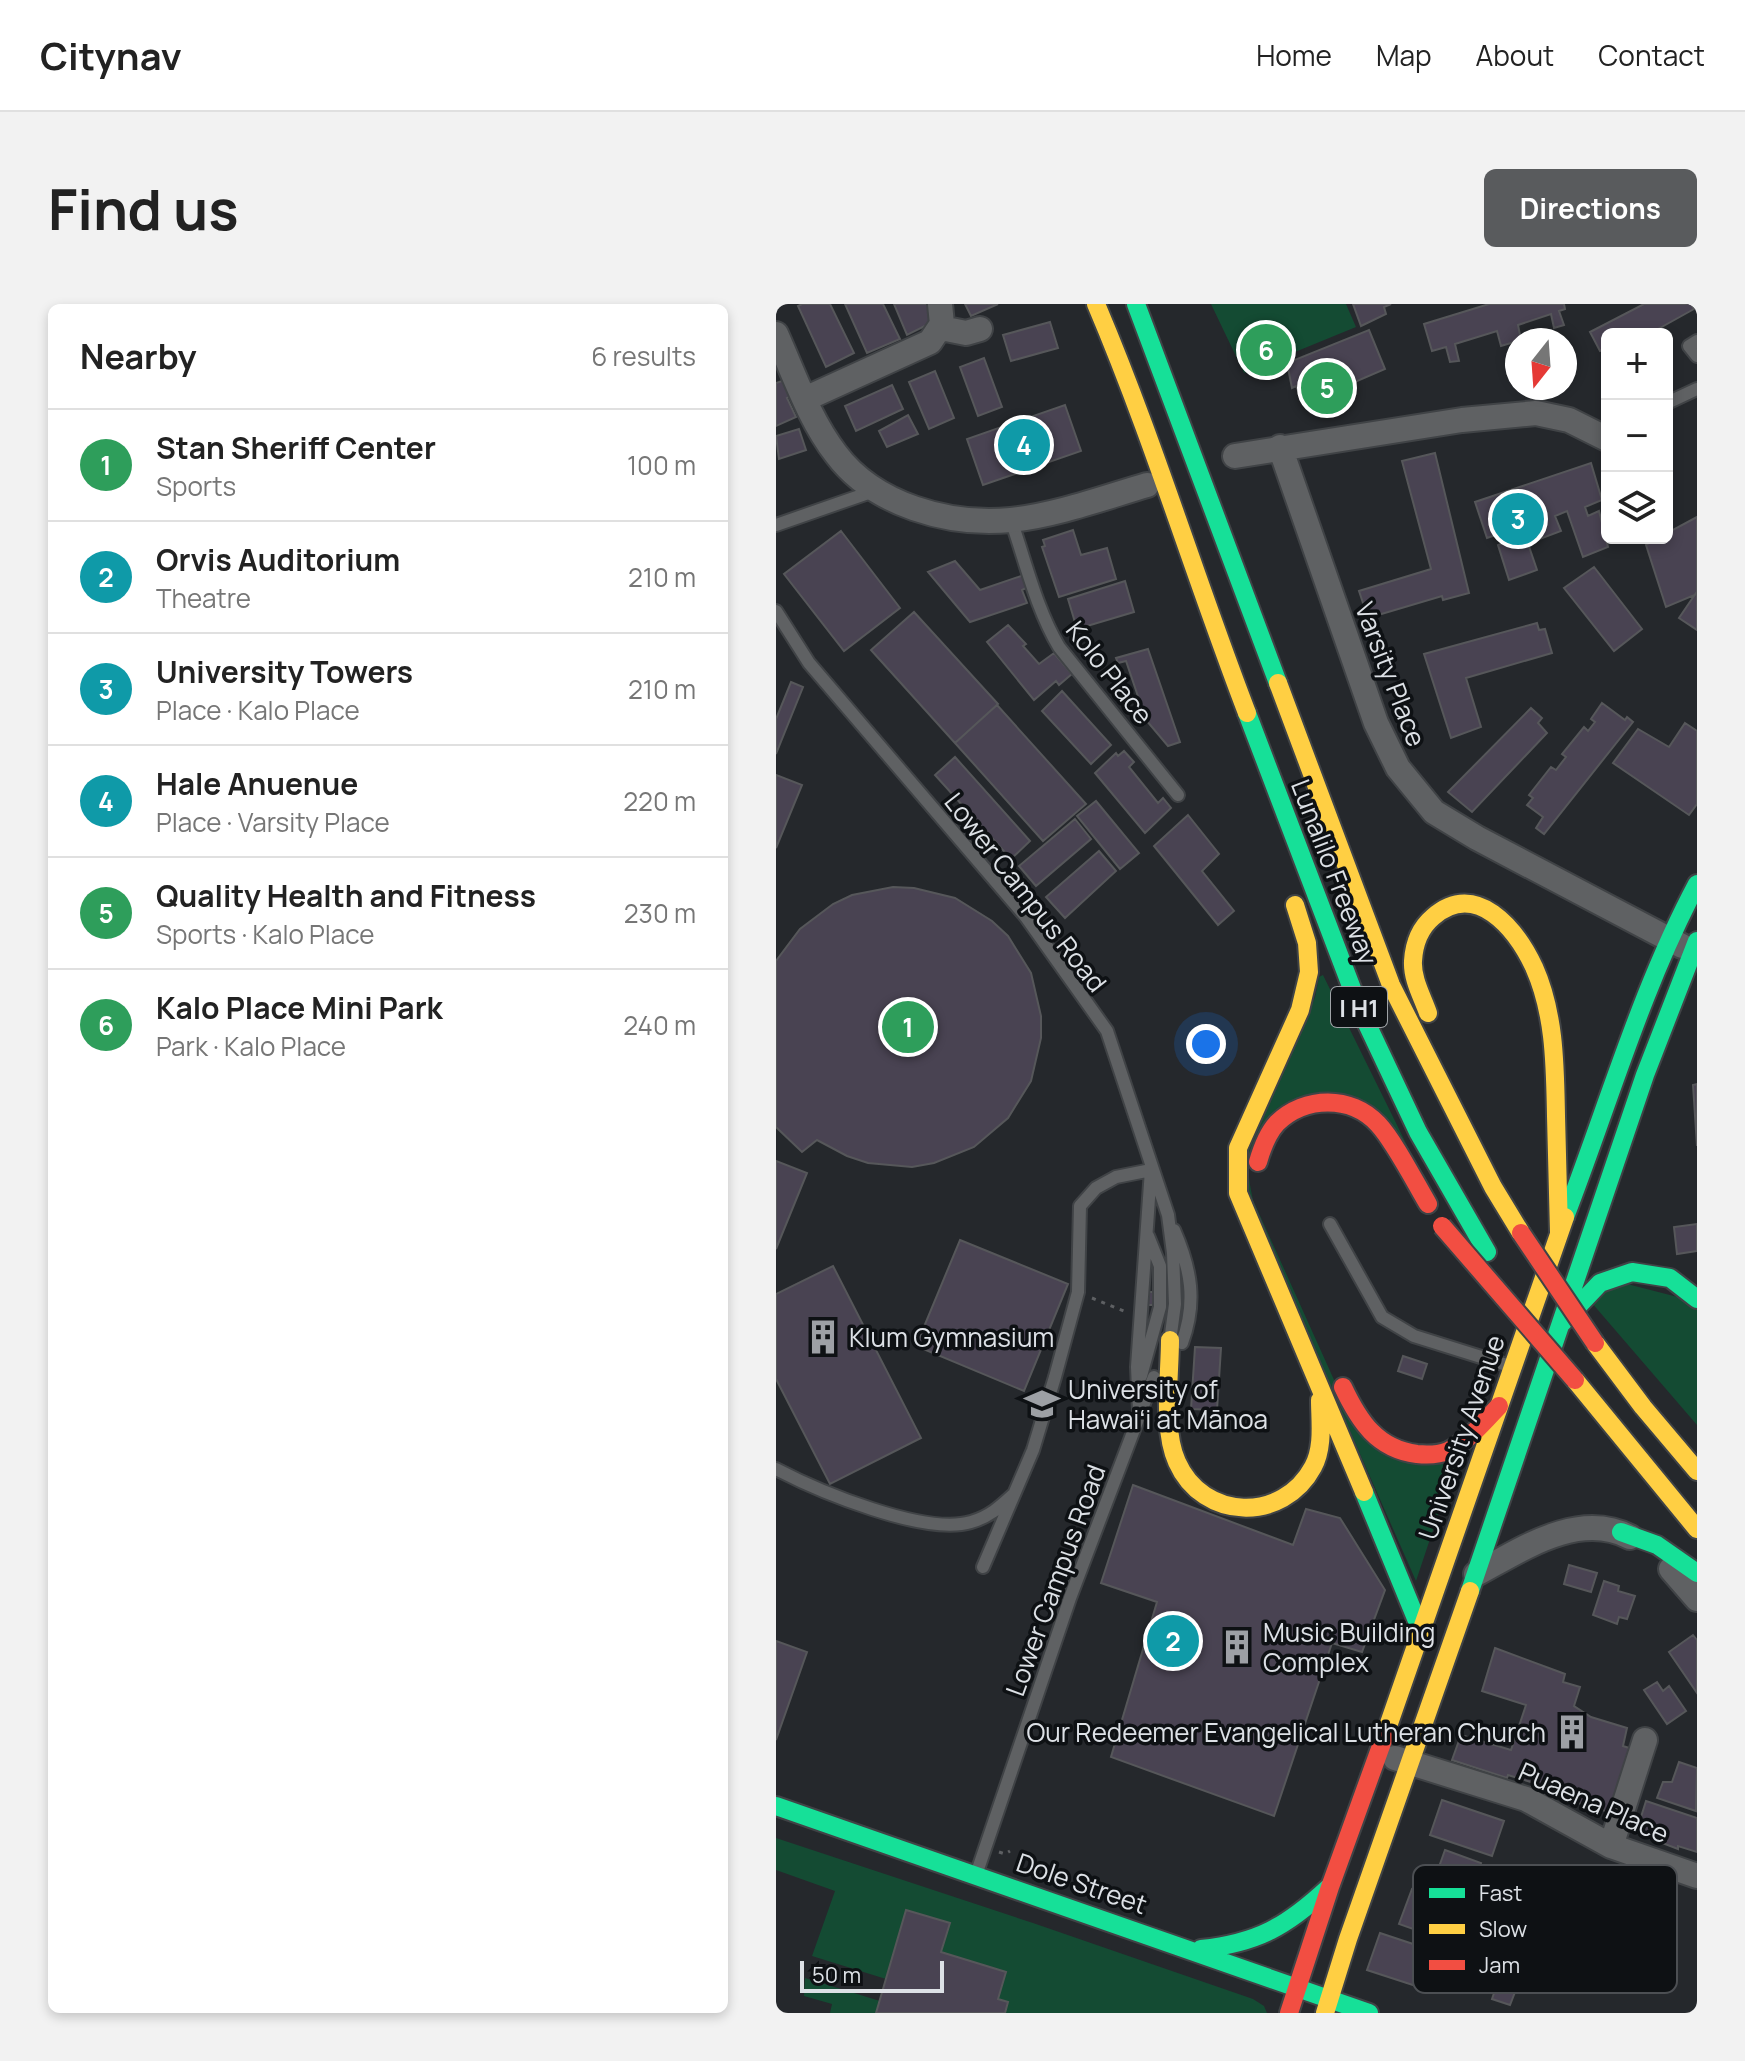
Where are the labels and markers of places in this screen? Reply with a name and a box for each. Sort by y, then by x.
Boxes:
pin: 6 [1240,320,1292,380]
pin: 5 [1301,358,1353,418]
pin: 4 [998,415,1050,475]
pin: 3 [1492,489,1544,549]
pin: 1 [882,997,934,1057]
building icon: Klum Gymnasium [804,1318,842,1356]
place label: Klum Gymnasium [849,1319,1054,1355]
place label: University of Hawaiʻi at Mānoa [1068,1371,1268,1437]
school or university icon: University of Hawaiʻi at Mānoa [1023,1385,1061,1423]
pin: 2 [1147,1611,1199,1671]
place label: Music Building Complex [1263,1614,1435,1680]
building icon: Music Building Complex [1218,1628,1256,1666]
building icon: Our Redeemer Evangelical Lutheran Church [1553,1713,1591,1751]
place label: Our Redeemer Evangelical Lutheran Church [1026,1714,1546,1750]

